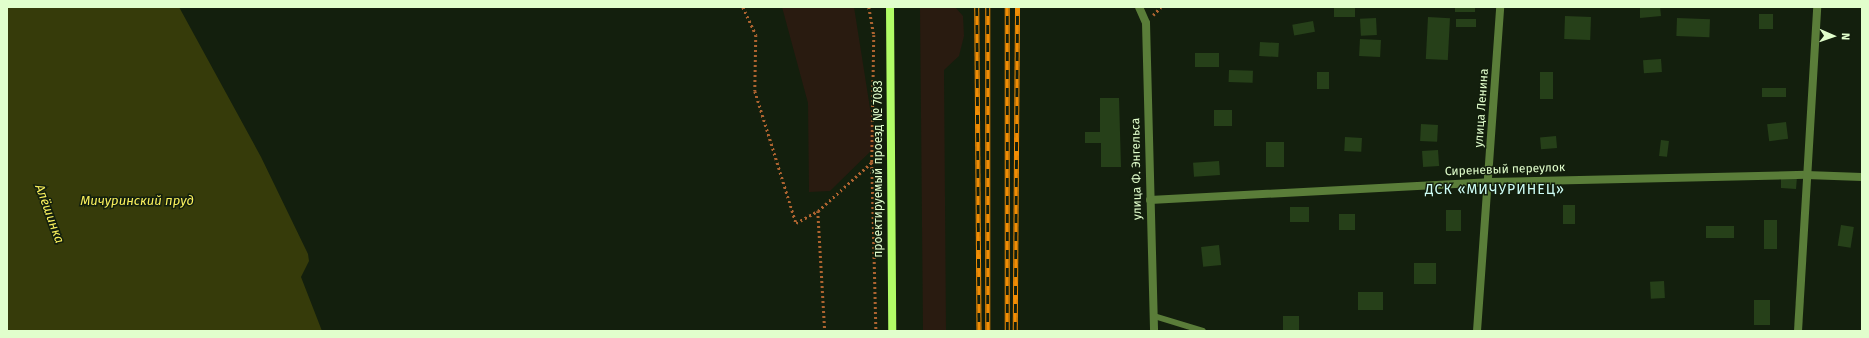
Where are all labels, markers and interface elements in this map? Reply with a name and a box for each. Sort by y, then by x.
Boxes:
north arrow [1813,16,1853,56]
text: N [1839,33,1852,40]
street label: улица Ленина [1472,68,1492,148]
street label: проектируемый проезд № 7083 [872,80,886,258]
street label: улица Ф. Энгельса [1129,118,1145,220]
street label: Сиреневый переулок [1445,161,1565,179]
water label: Алёшинка [31,182,67,246]
district label: ДСК «МИЧУРИНЕЦ» [1425,182,1565,198]
water label: Мичуринский пруд [80,193,194,209]

